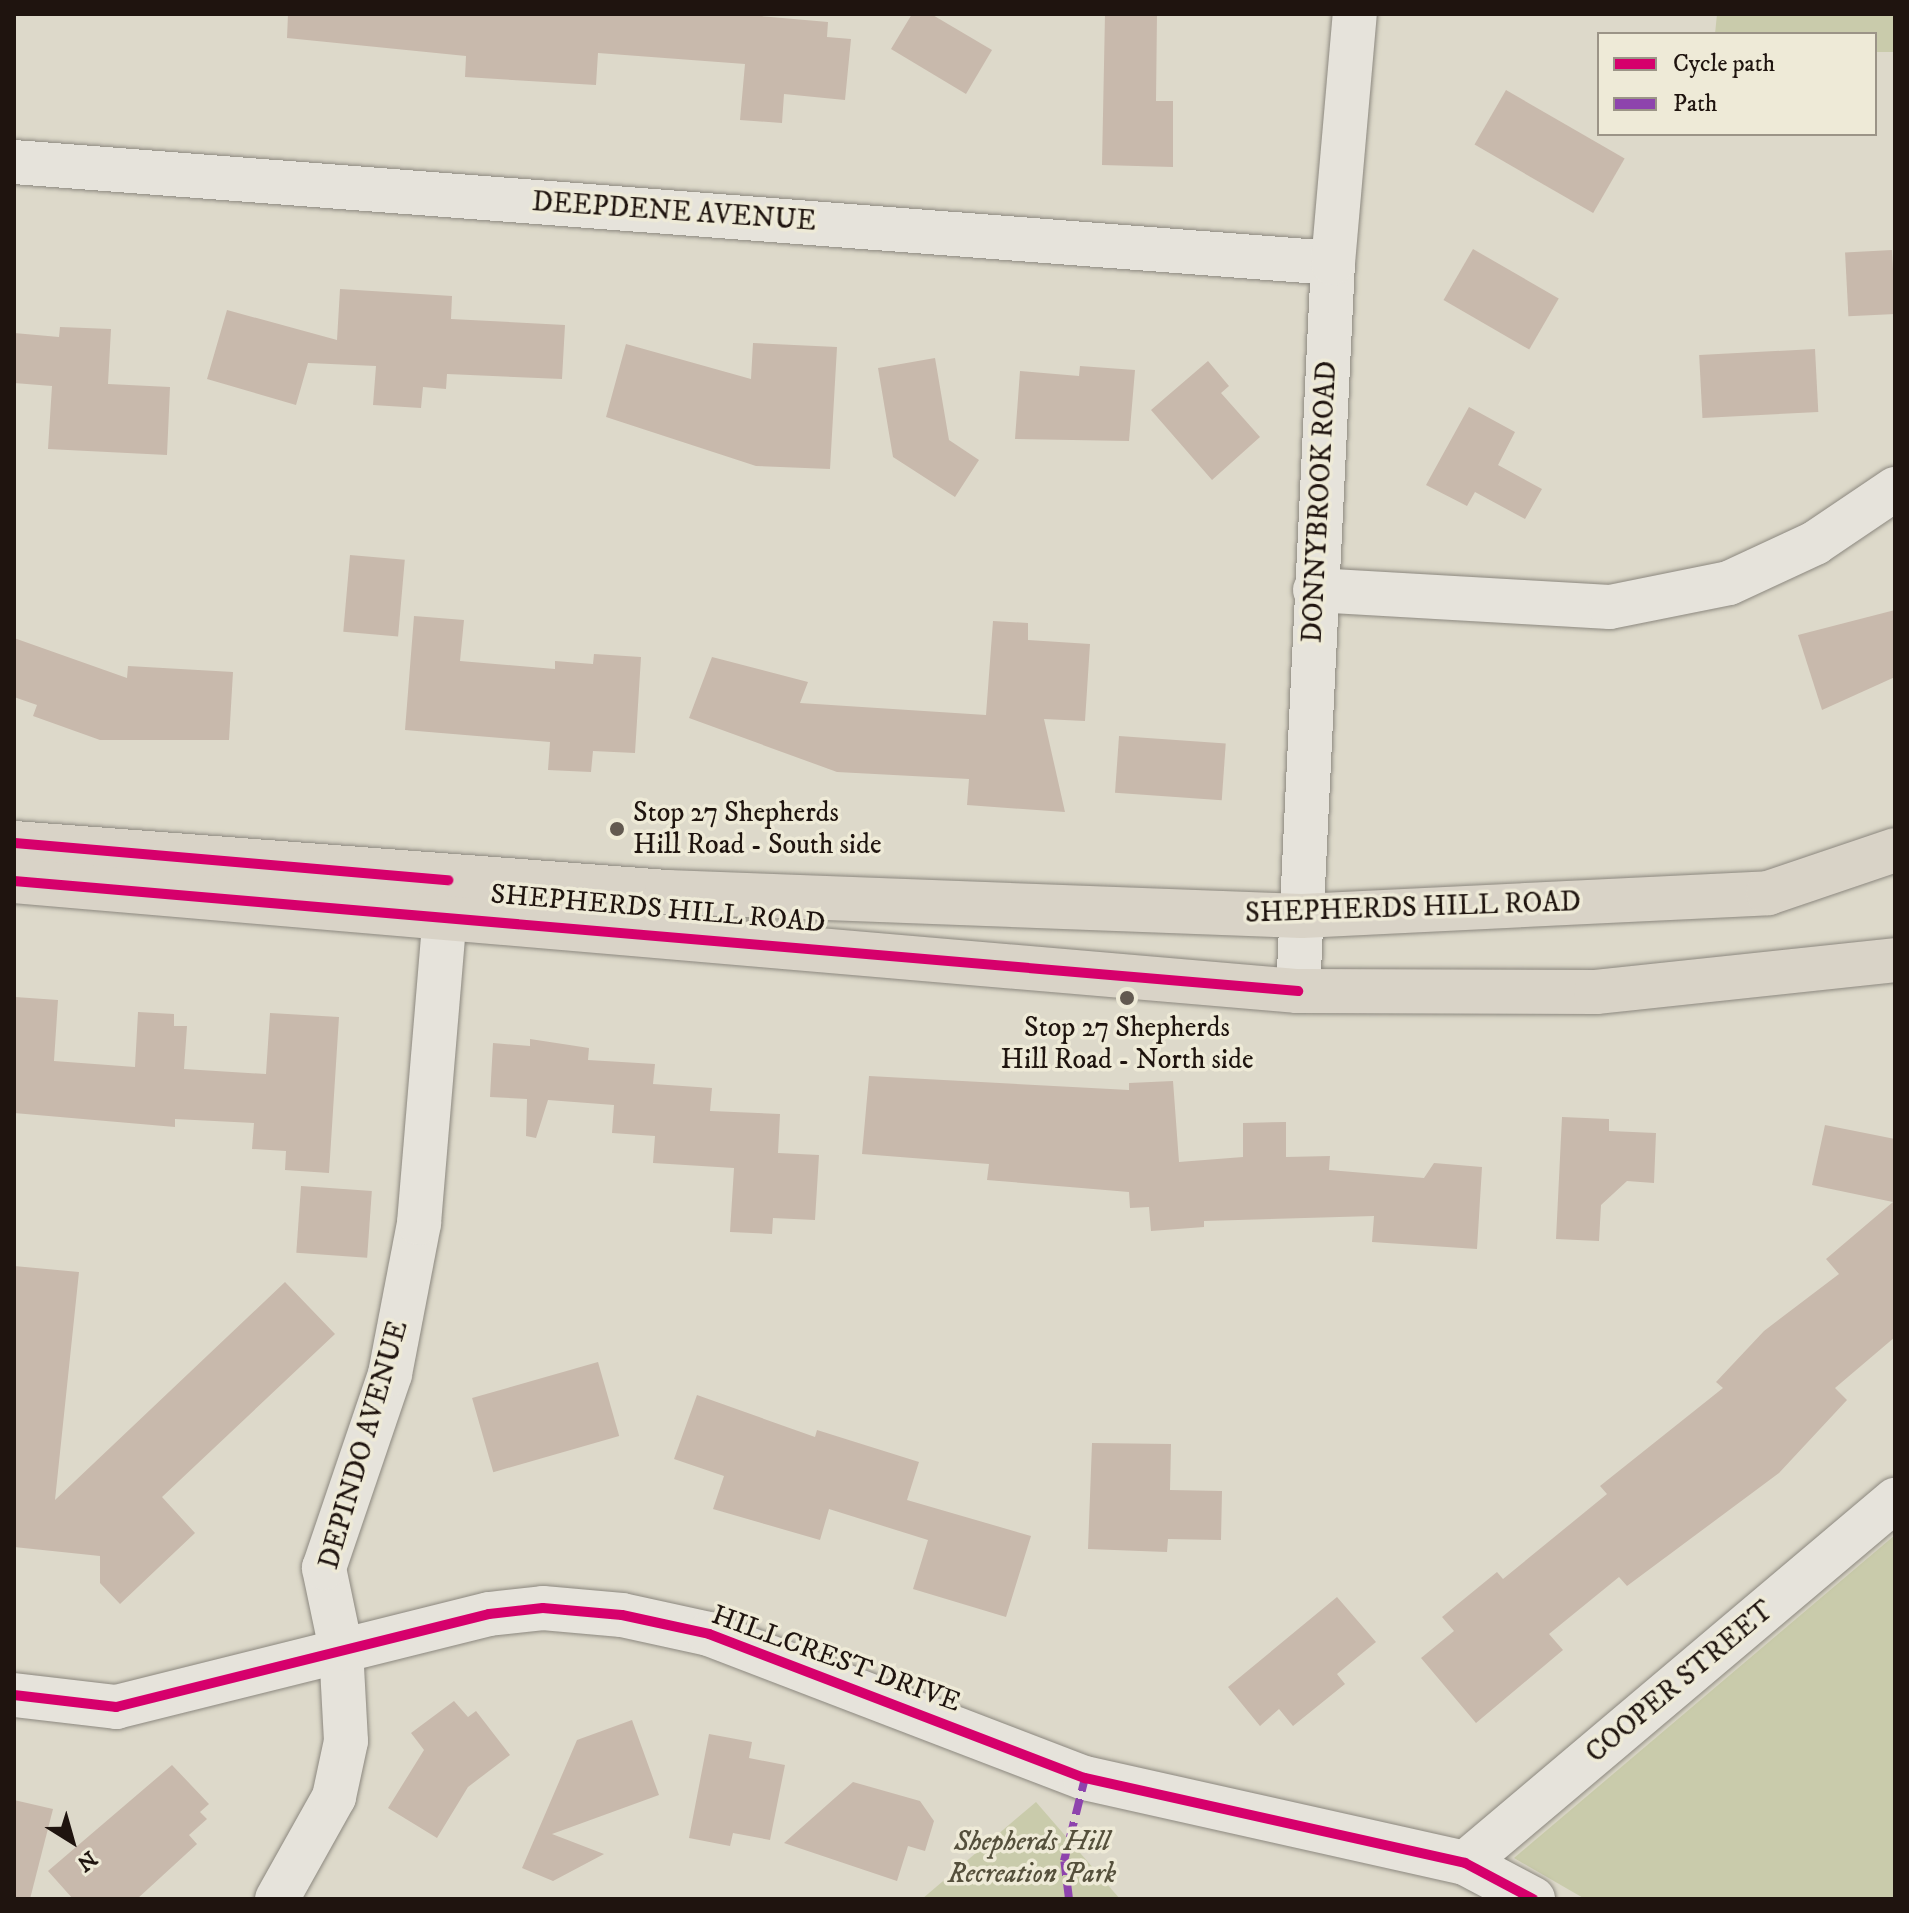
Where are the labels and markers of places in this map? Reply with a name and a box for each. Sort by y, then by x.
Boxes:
place label: Stop 27 Shepherds Hill Road - South side [633,796,882,862]
marker: Stop 27 Shepherds Hill Road - South side [608,820,626,838]
marker: Stop 27 Shepherds Hill Road - North side [1118,989,1136,1007]
place label: Stop 27 Shepherds Hill Road - North side [1000,1011,1254,1077]

